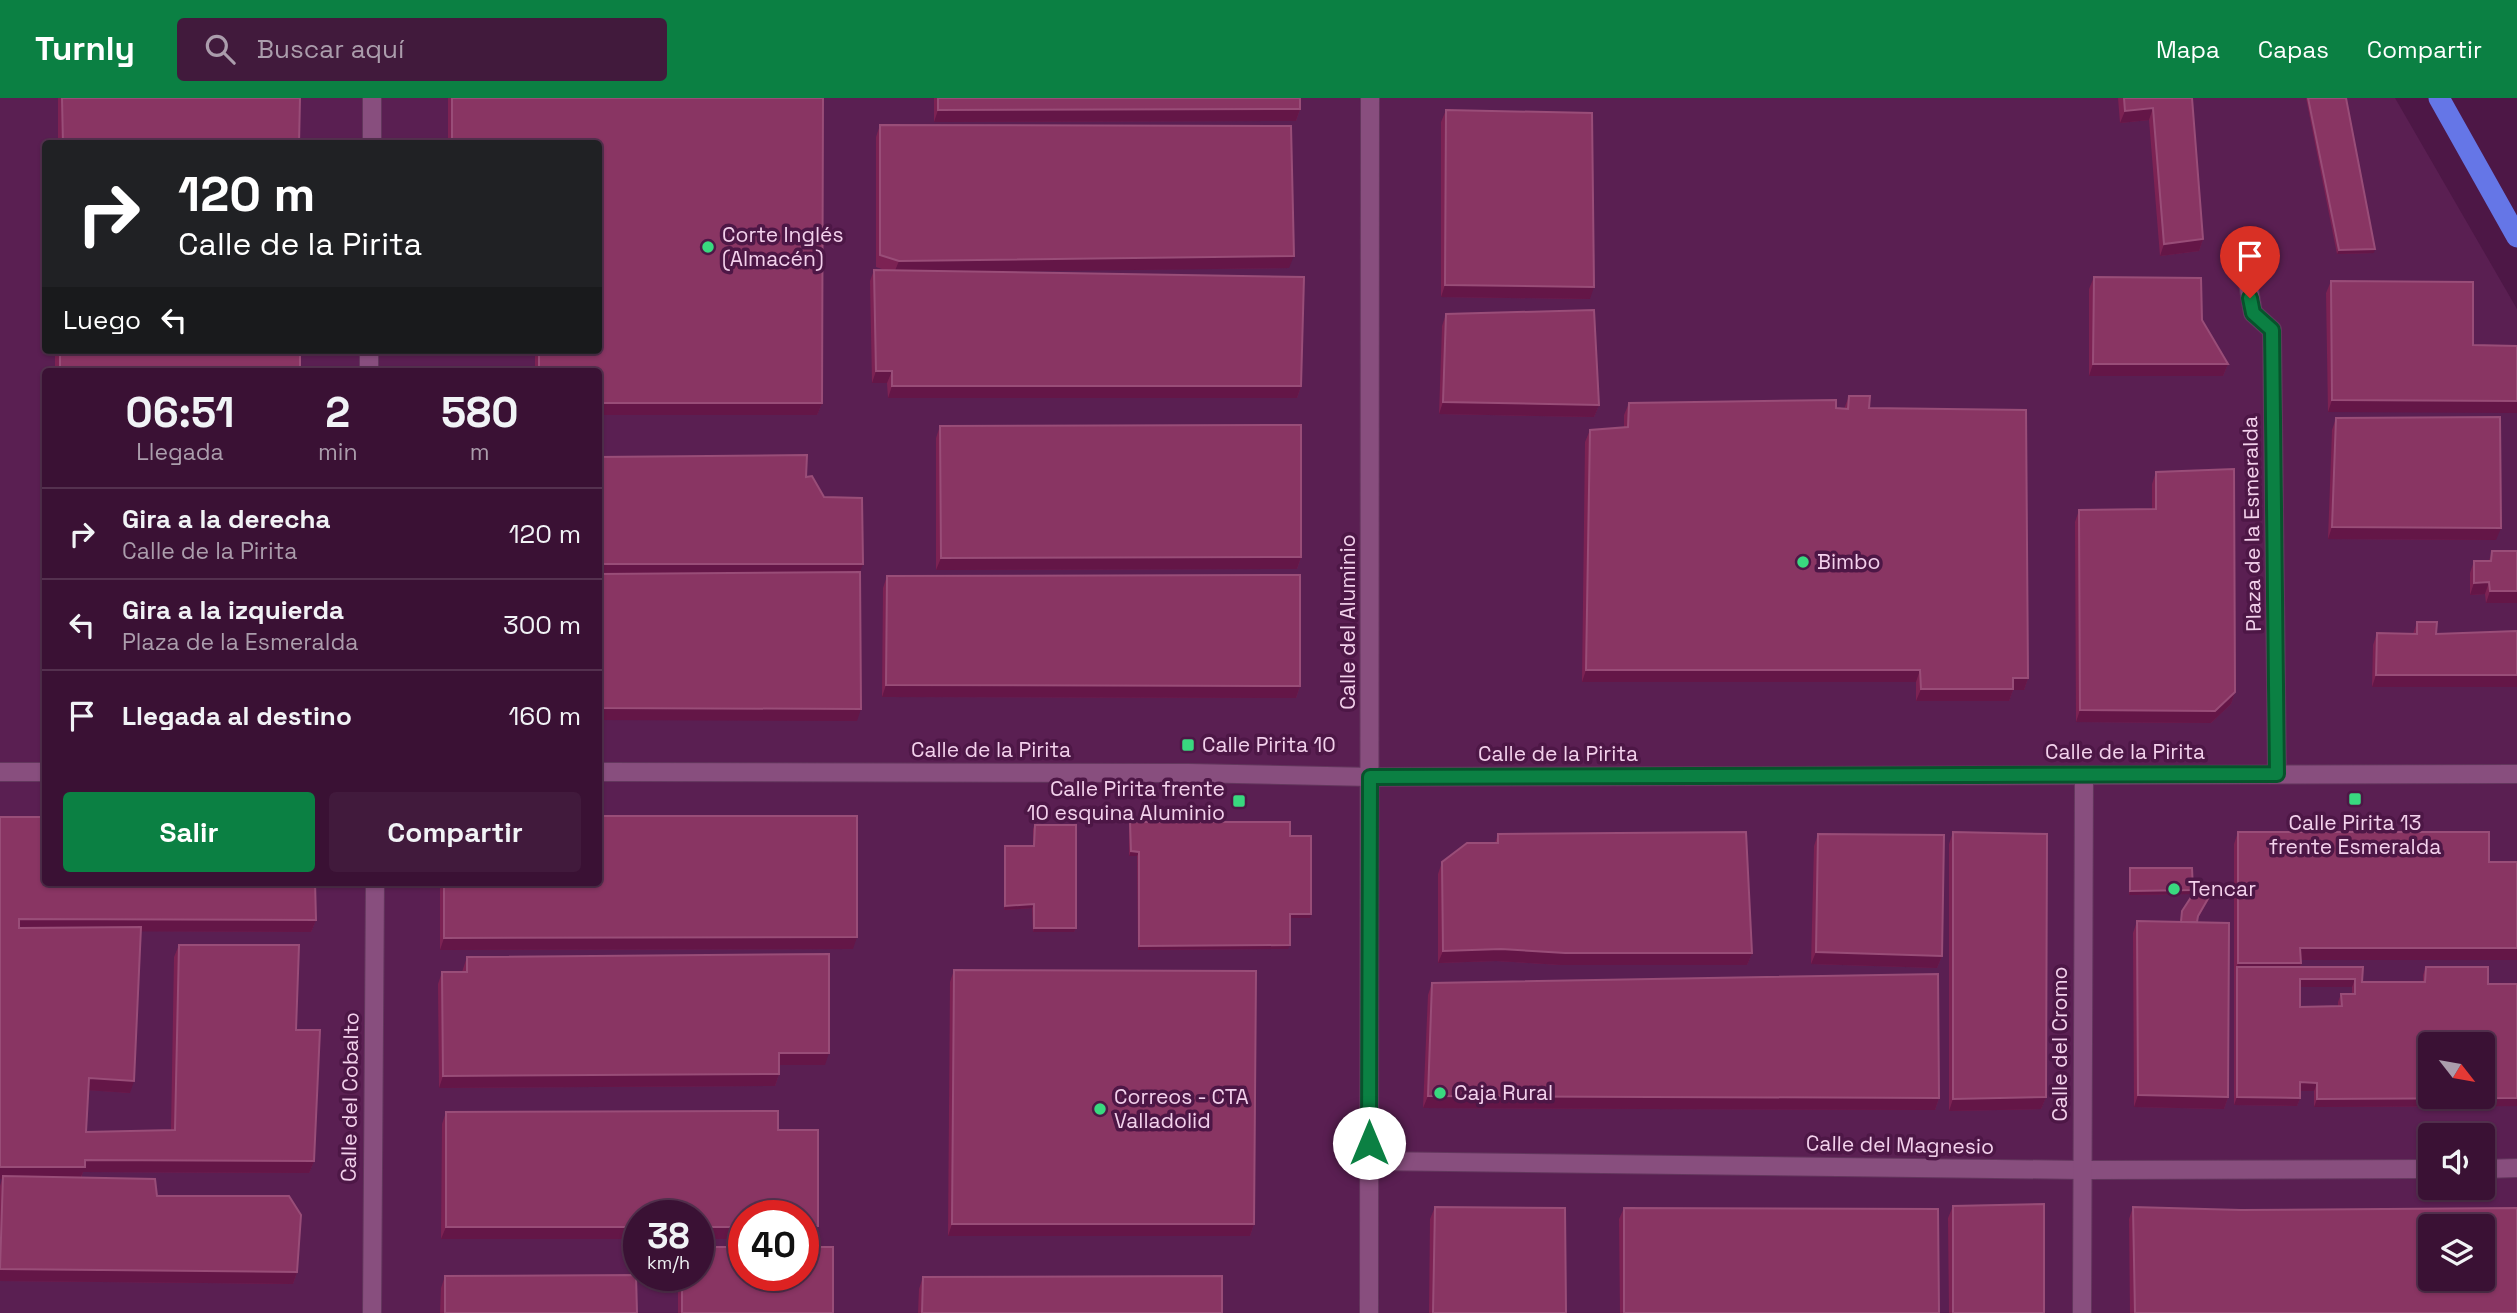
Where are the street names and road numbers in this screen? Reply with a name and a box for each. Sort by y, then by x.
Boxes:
street label: Plaza de la Esmeralda [2236,416,2267,632]
street label: Calle del Aluminio [1334,534,1361,710]
street label: Calle de la Pirita [911,736,1071,763]
street label: Calle de la Pirita [2045,738,2205,765]
street label: Calle de la Pirita [1478,740,1638,767]
street label: Calle del Cromo [2046,966,2073,1122]
street label: Calle del Cobalto [335,1012,364,1182]
street label: Calle del Magnesio [1806,1129,1994,1160]

